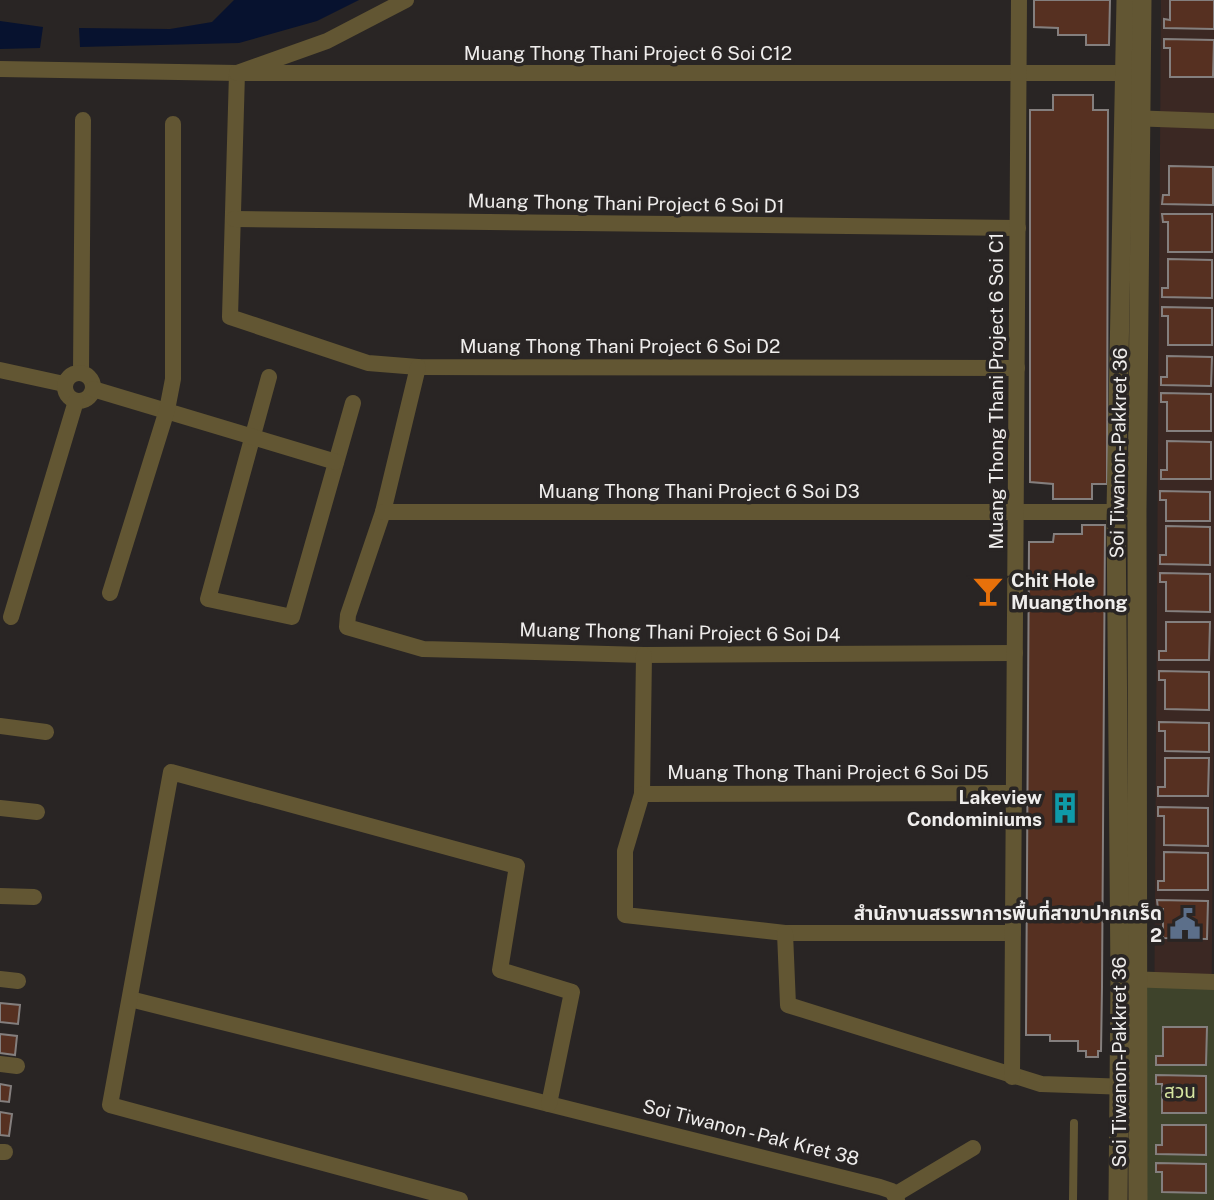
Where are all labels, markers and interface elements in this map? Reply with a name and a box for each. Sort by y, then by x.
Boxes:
street label: Muang Thong Thani Project 6 Soi C12 [464,42,792,64]
street label: Muang Thong Thani Project 6 Soi D1 [467,189,785,217]
street label: Muang Thong Thani Project 6 Soi C1 [985,233,1007,549]
street label: Muang Thong Thani Project 6 Soi D2 [460,335,780,357]
street label: Soi Tiwanon-Pakkret 36 [1105,347,1131,559]
street label: Muang Thong Thani Project 6 Soi D3 [538,480,860,502]
place label: Chit Hole Muangthong [1011,569,1127,613]
bar icon: Chit Hole Muangthong [971,574,1005,608]
street label: Muang Thong Thani Project 6 Soi D4 [519,618,841,646]
street label: Muang Thong Thani Project 6 Soi D5 [667,761,989,783]
place label: Lakeview Condominiums [907,786,1042,830]
building icon: Lakeview Condominiums [1048,791,1082,825]
place label: สำนักงานสรรพาการพื้นที่สาขาปากเกร็ด 2 [854,900,1162,946]
public building icon: สำนักงานสรรพาการพื้นที่สาขาปากเกร็ด 2 [1168,907,1202,941]
street label: Soi Tiwanon-Pakkret 36 [1108,957,1130,1167]
park label: สวน [1164,1080,1196,1102]
street label: Soi Tiwanon - Pak Kret 38 [641,1094,861,1170]

